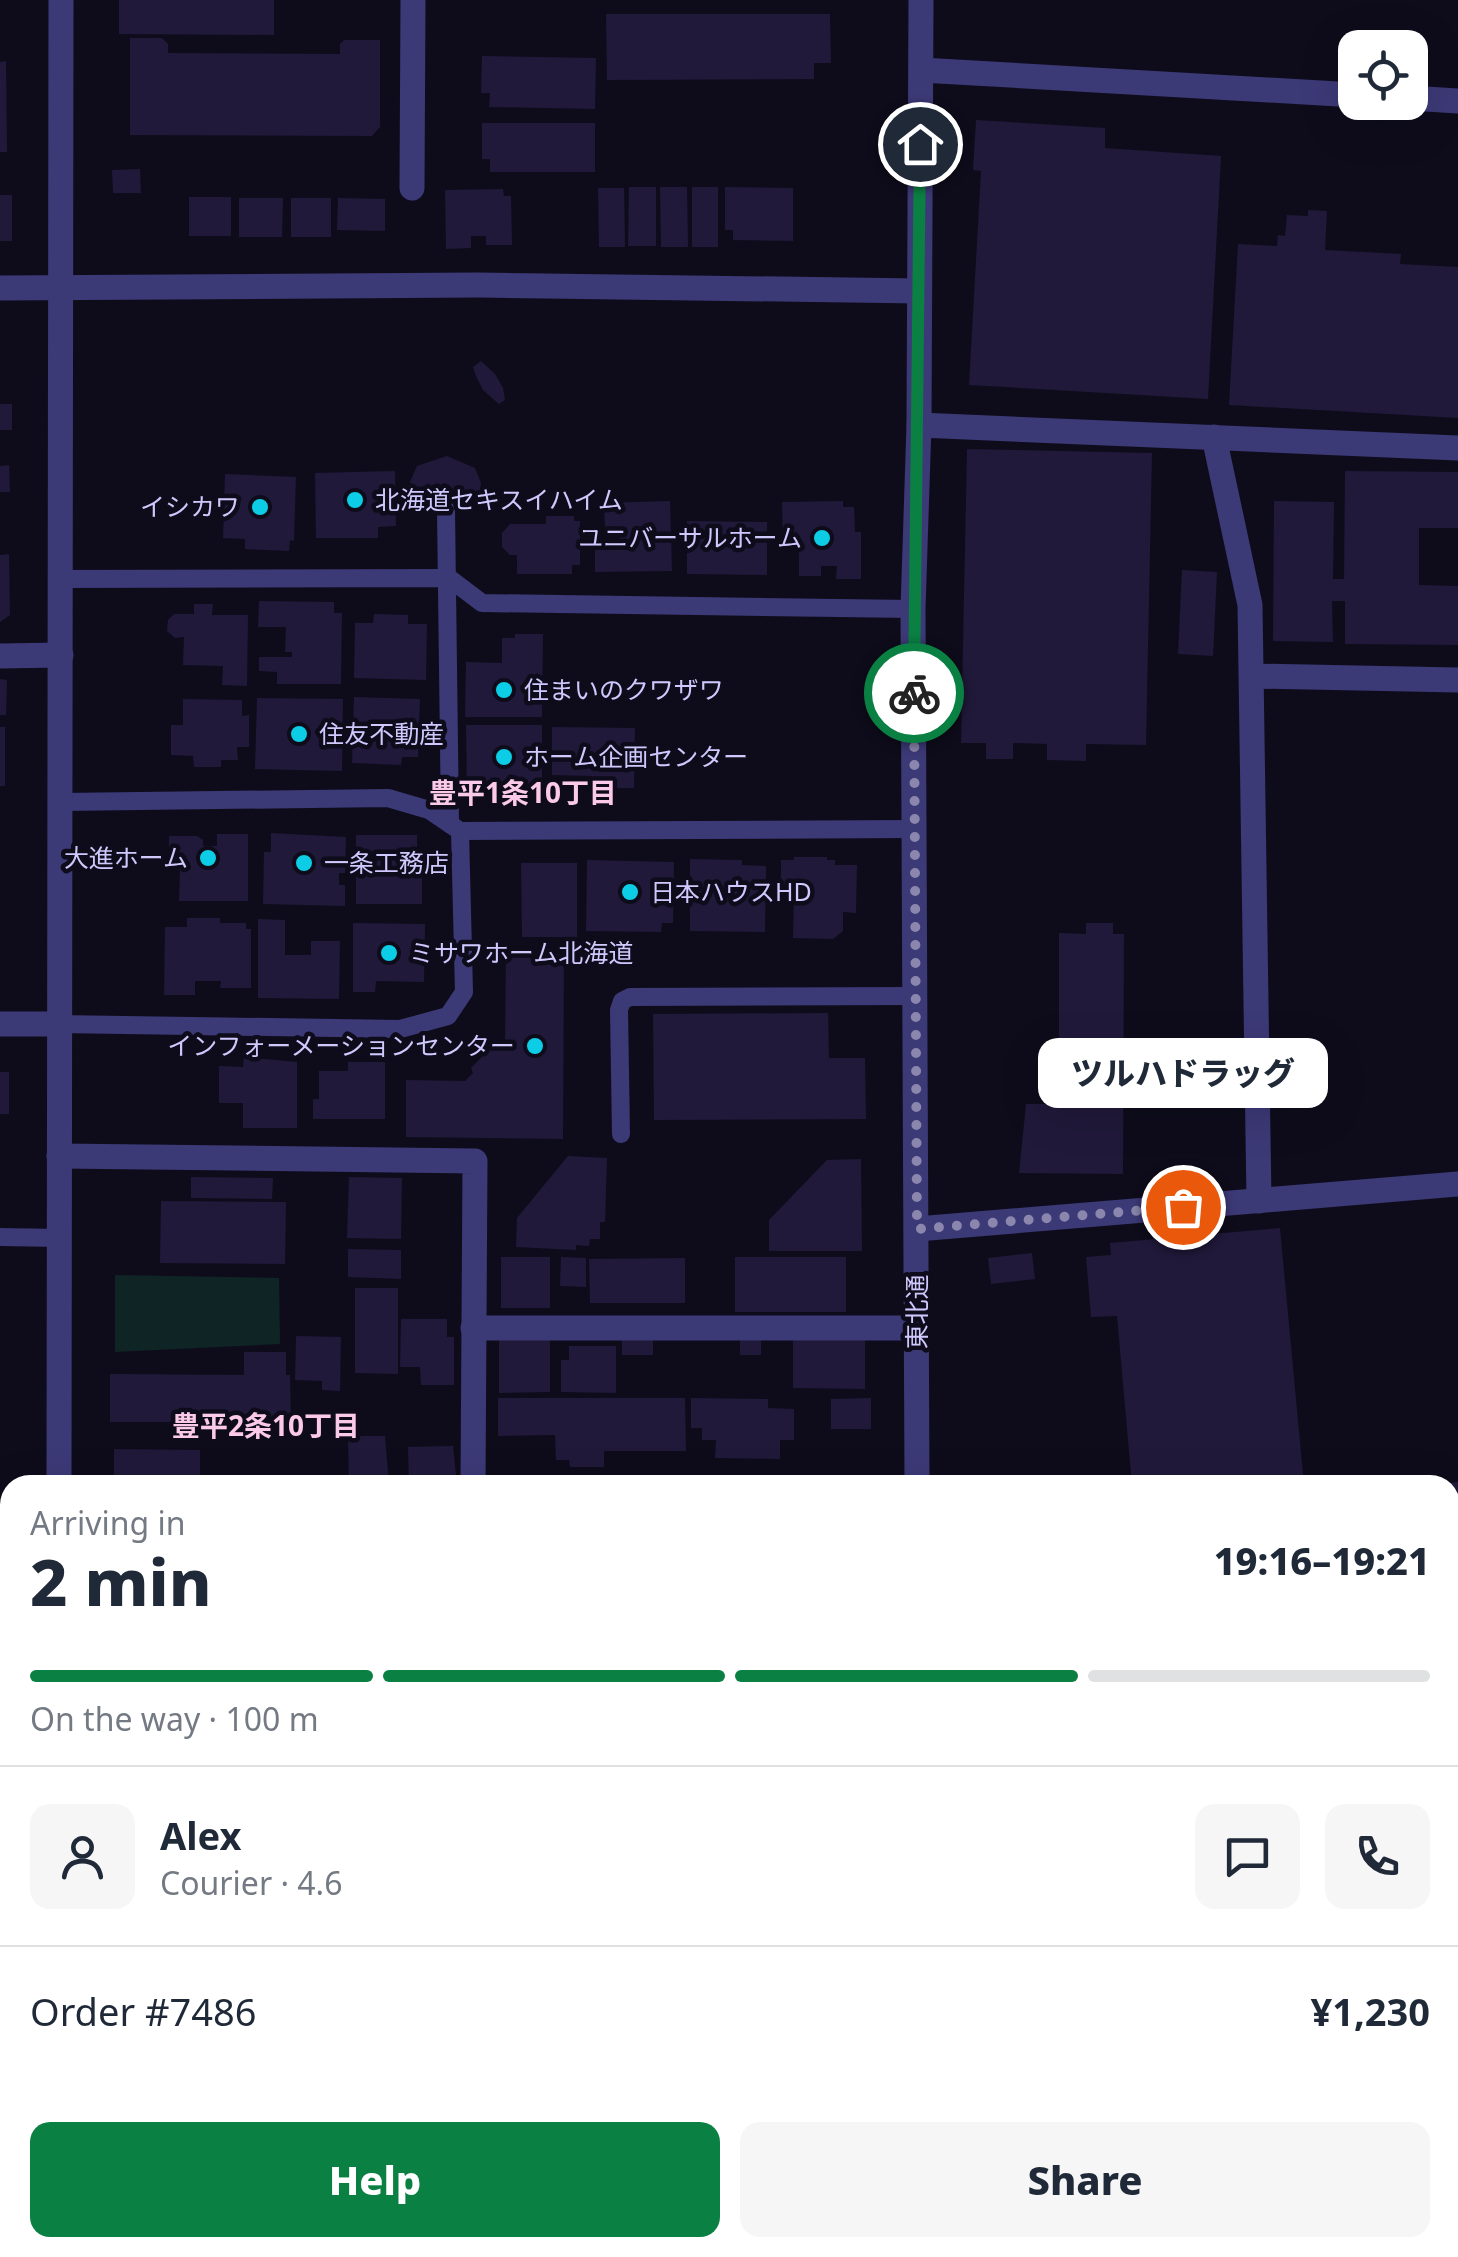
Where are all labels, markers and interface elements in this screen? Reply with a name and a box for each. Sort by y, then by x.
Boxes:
map controls [1338,30,1428,120]
button: locate [1338,30,1428,120]
pin [878,102,963,187]
icon: home [893,117,948,172]
place label: 北海道セキスイハイム [375,482,623,516]
place label: イシカワ [140,489,240,523]
marker: 北海道セキスイハイム [344,489,366,511]
marker: イシカワ [249,496,271,518]
place label: ユニバーサルホーム [578,520,802,554]
marker: ユニバーサルホーム [811,527,833,549]
courier [864,643,964,743]
icon: bike [887,666,942,721]
place label: 住まいのクワザワ [524,672,724,706]
marker: 住まいのクワザワ [493,679,515,701]
place label: 住友不動産 [319,716,444,750]
marker: 住友不動産 [288,723,310,745]
place label: ホーム企画センター [524,739,748,773]
marker: ホーム企画センター [493,746,515,768]
district label: 豊平1条10丁目 [429,773,617,811]
place label: 大進ホーム [64,840,188,874]
place label: 一条工務店 [324,845,449,879]
marker: 大進ホーム [197,847,219,869]
marker: 一条工務店 [293,852,315,874]
place label: 日本ハウスHD [650,874,812,908]
marker: 日本ハウスHD [619,881,641,903]
place label: ミサワホーム北海道 [409,935,633,969]
marker: ミサワホーム北海道 [378,942,400,964]
place label: インフォーメーションセンター [167,1028,515,1062]
marker: インフォーメーションセンター [524,1035,546,1057]
callout: ツルハドラッグ [1038,1037,1328,1107]
text: ツルハドラッグ [1071,1051,1295,1094]
pin [1141,1165,1226,1250]
icon: bag [1156,1180,1211,1235]
street label: 東北通 [899,1274,933,1350]
district label: 豊平2条10丁目 [172,1406,360,1444]
text: Arriving in [30,1501,185,1544]
text: 19:16–19:21 [1214,1534,1430,1586]
text: 2 min [30,1537,212,1625]
text: On the way · 100 m [30,1697,319,1740]
button: person [30,1804,135,1909]
button: chat [1195,1804,1300,1909]
button: phone [1325,1804,1430,1909]
text: Alex [160,1809,242,1861]
text: Courier · 4.6 [160,1861,343,1904]
text: Order #7486 [30,1985,256,2037]
text: ¥1,230 [1310,1985,1430,2037]
button: Help [30,2122,720,2237]
button: Share [740,2122,1430,2237]

